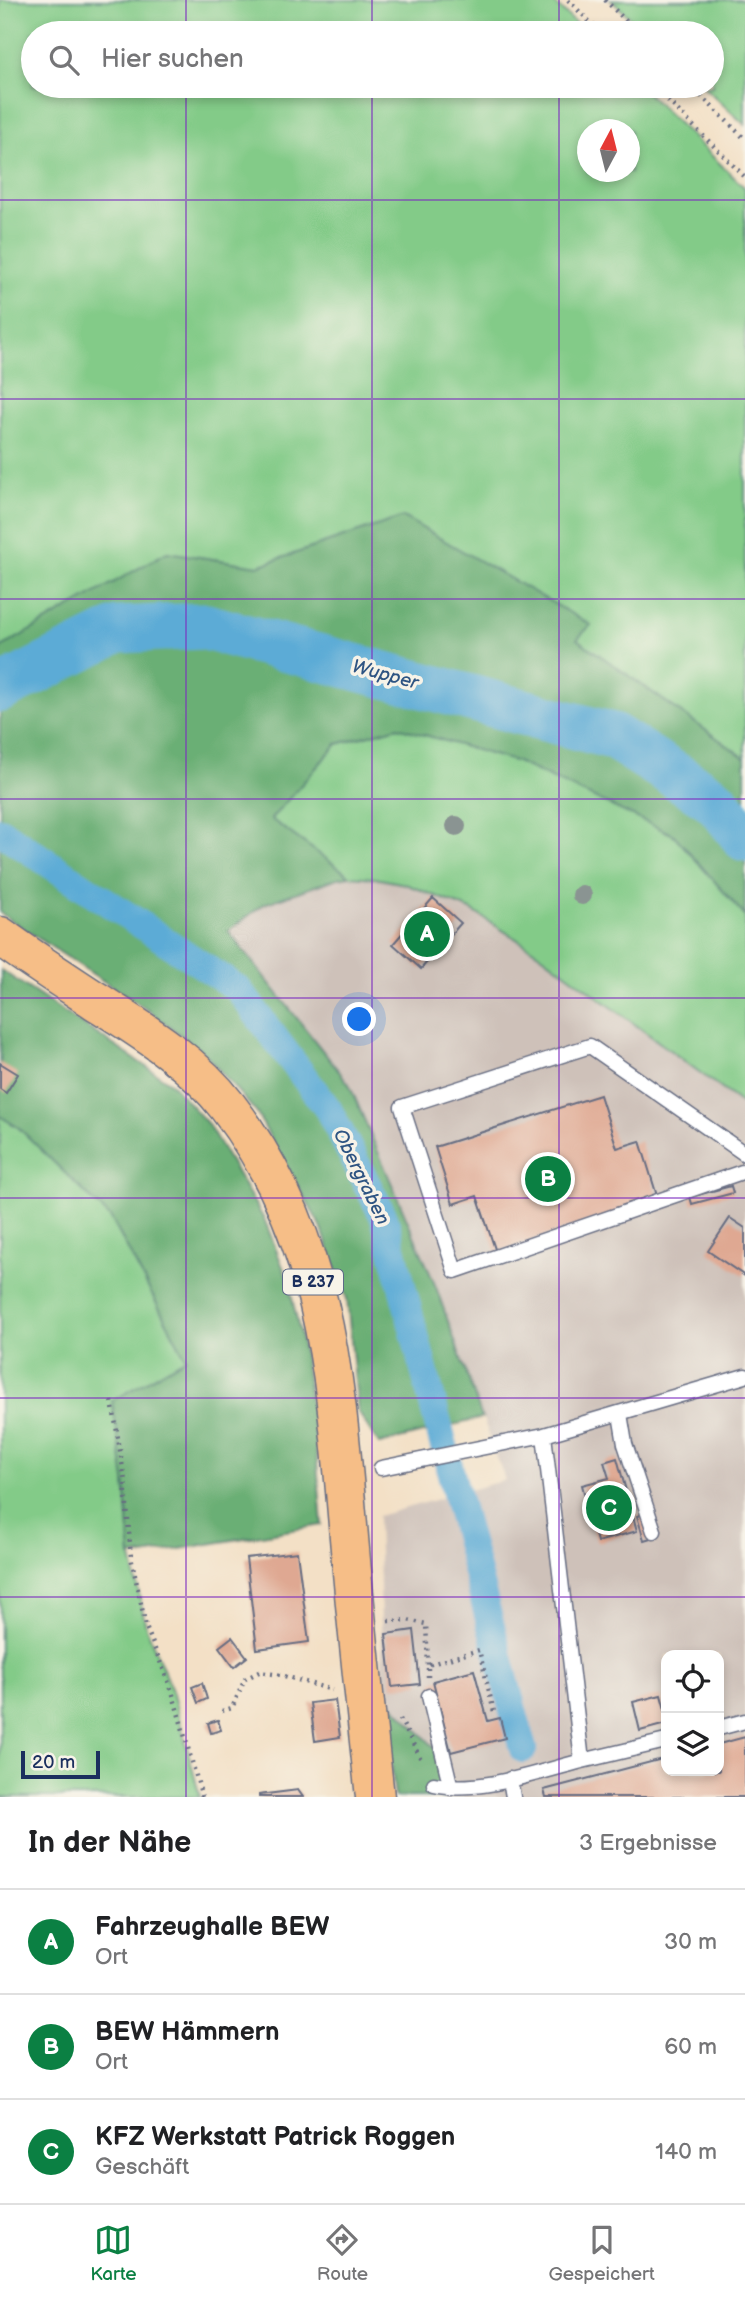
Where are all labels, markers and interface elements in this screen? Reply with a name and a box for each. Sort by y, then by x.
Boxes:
search box [21,21,724,98]
icon: search [45,41,83,79]
text: Hier suchen [101,44,244,75]
north arrow [577,119,640,182]
water label: Wupper [349,655,422,695]
pin: A [404,908,450,960]
your location [342,1002,376,1036]
water label: Obergraben [328,1125,394,1229]
pin: B [525,1153,571,1205]
road number: B 237 [283,1270,343,1294]
pin: C [586,1482,632,1534]
map controls [661,1650,724,1776]
button: locate [661,1650,724,1713]
button: layers [661,1713,724,1776]
scale bar [21,1748,100,1780]
text: 20 m [32,1751,75,1774]
text: In der Nähe [28,1825,191,1861]
text: 3 Ergebnisse [579,1829,717,1857]
text: Fahrzeughalle BEW [95,1912,329,1943]
text: A [44,1928,58,1956]
text: 30 m [664,1928,717,1956]
text: Ort [95,1943,128,1971]
text: BEW Hämmern [95,2017,280,2048]
text: B [43,2033,59,2061]
text: 60 m [664,2033,717,2061]
text: Ort [95,2048,128,2076]
text: KFZ Werkstatt Patrick Roggen [95,2122,455,2153]
text: C [43,2138,59,2166]
text: 140 m [655,2138,717,2166]
text: Geschäft [95,2153,189,2181]
tab: Karte [90,2221,137,2286]
tab: Route [317,2221,368,2286]
tab: Gespeichert [548,2221,655,2286]

